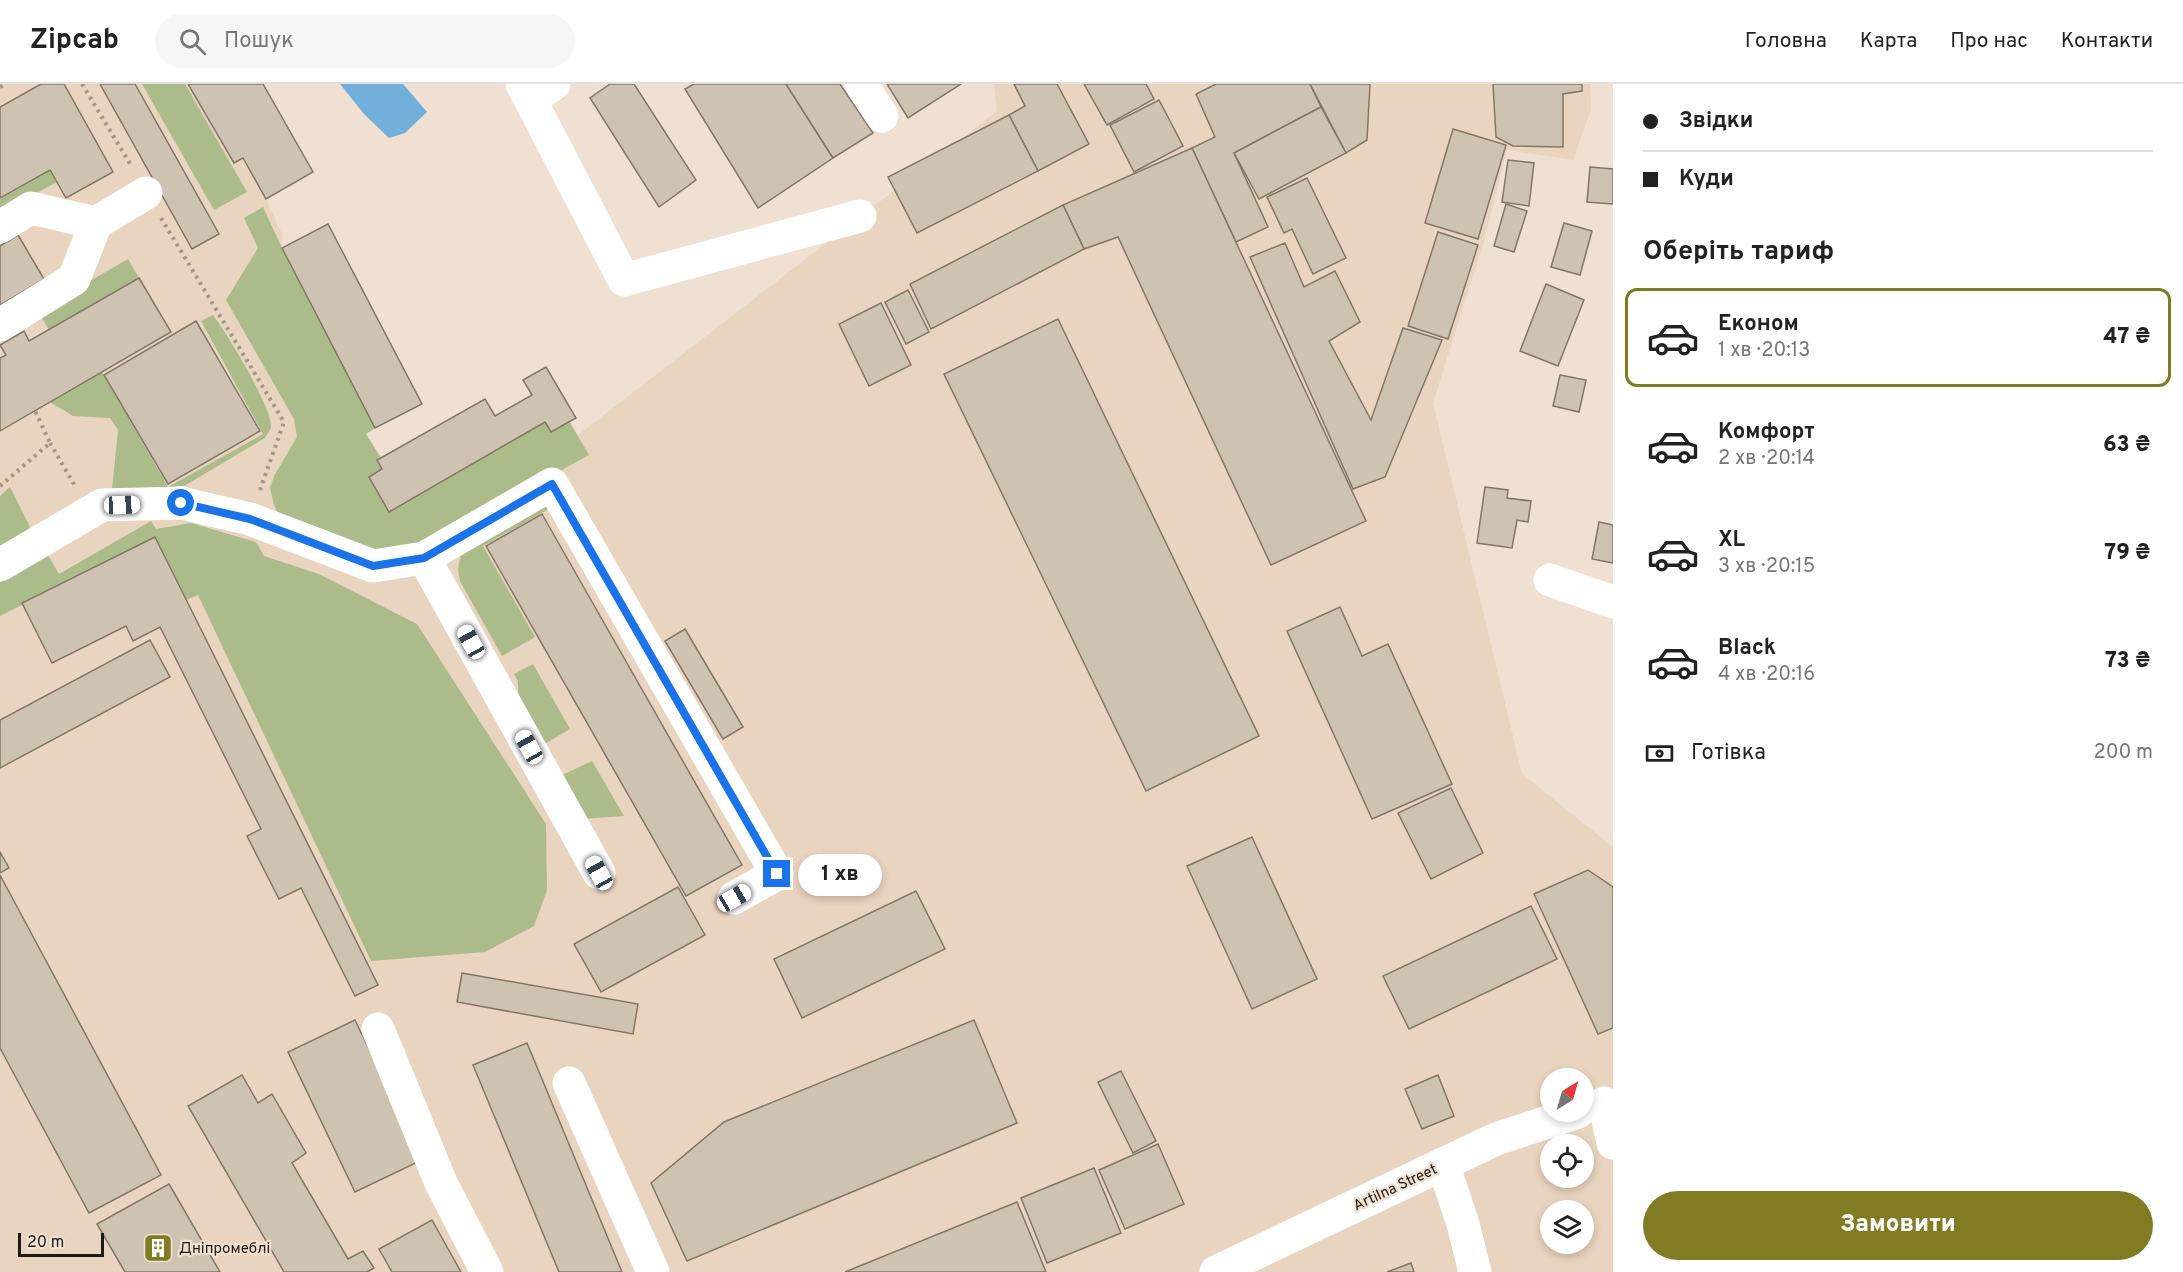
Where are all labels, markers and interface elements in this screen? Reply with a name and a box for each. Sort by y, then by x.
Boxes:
search box [155,14,575,68]
text: Zipcab [30,23,119,59]
icon: search [176,25,209,58]
text: Пошук [224,28,294,55]
text: Головна [1745,28,1827,55]
text: Карта [1860,28,1917,55]
text: Про нас [1950,28,2028,55]
text: Контакти [2061,28,2153,55]
text: Звідки [1679,108,1753,135]
text: Куди [1679,166,1734,193]
text: Оберіть тариф [1643,235,1834,269]
icon: car [1646,311,1700,365]
text: Економ [1718,311,1799,338]
text: 47 ₴ [2103,324,2150,351]
text: 1 хв · 20:13 [1718,338,1810,364]
icon: car [1646,419,1700,473]
text: Комфорт [1718,419,1815,446]
text: 63 ₴ [2103,432,2150,459]
text: 2 хв · 20:14 [1718,446,1815,472]
route start [167,489,194,516]
car [104,495,140,515]
icon: car [1646,527,1700,581]
text: XL [1718,527,1745,554]
text: 79 ₴ [2104,540,2150,567]
text: 3 хв · 20:15 [1718,554,1815,580]
car [454,622,488,662]
icon: car [1646,635,1700,689]
text: Black [1718,635,1776,662]
text: 73 ₴ [2105,648,2150,675]
text: 4 хв · 20:16 [1718,662,1815,688]
car [512,727,546,767]
icon: cash [1643,737,1676,770]
text: Готівка [1691,740,1766,767]
text: 200 m [2094,740,2153,766]
car [582,853,616,893]
callout: 1 хв [798,853,882,895]
route end [763,860,790,887]
text: 1 хв [821,862,859,888]
car [714,881,754,915]
north arrow [1540,1068,1594,1122]
map controls [1540,1068,1594,1254]
button: locate [1540,1134,1594,1188]
street label: Artilna Street [1351,1161,1441,1216]
button: Замовити [1643,1191,2153,1260]
button: layers [1540,1200,1594,1254]
scale bar [18,1230,104,1258]
building icon: Дніпромеблі [142,1232,174,1264]
text: 20 m [27,1233,64,1253]
place label: Дніпромеблі [179,1240,270,1259]

